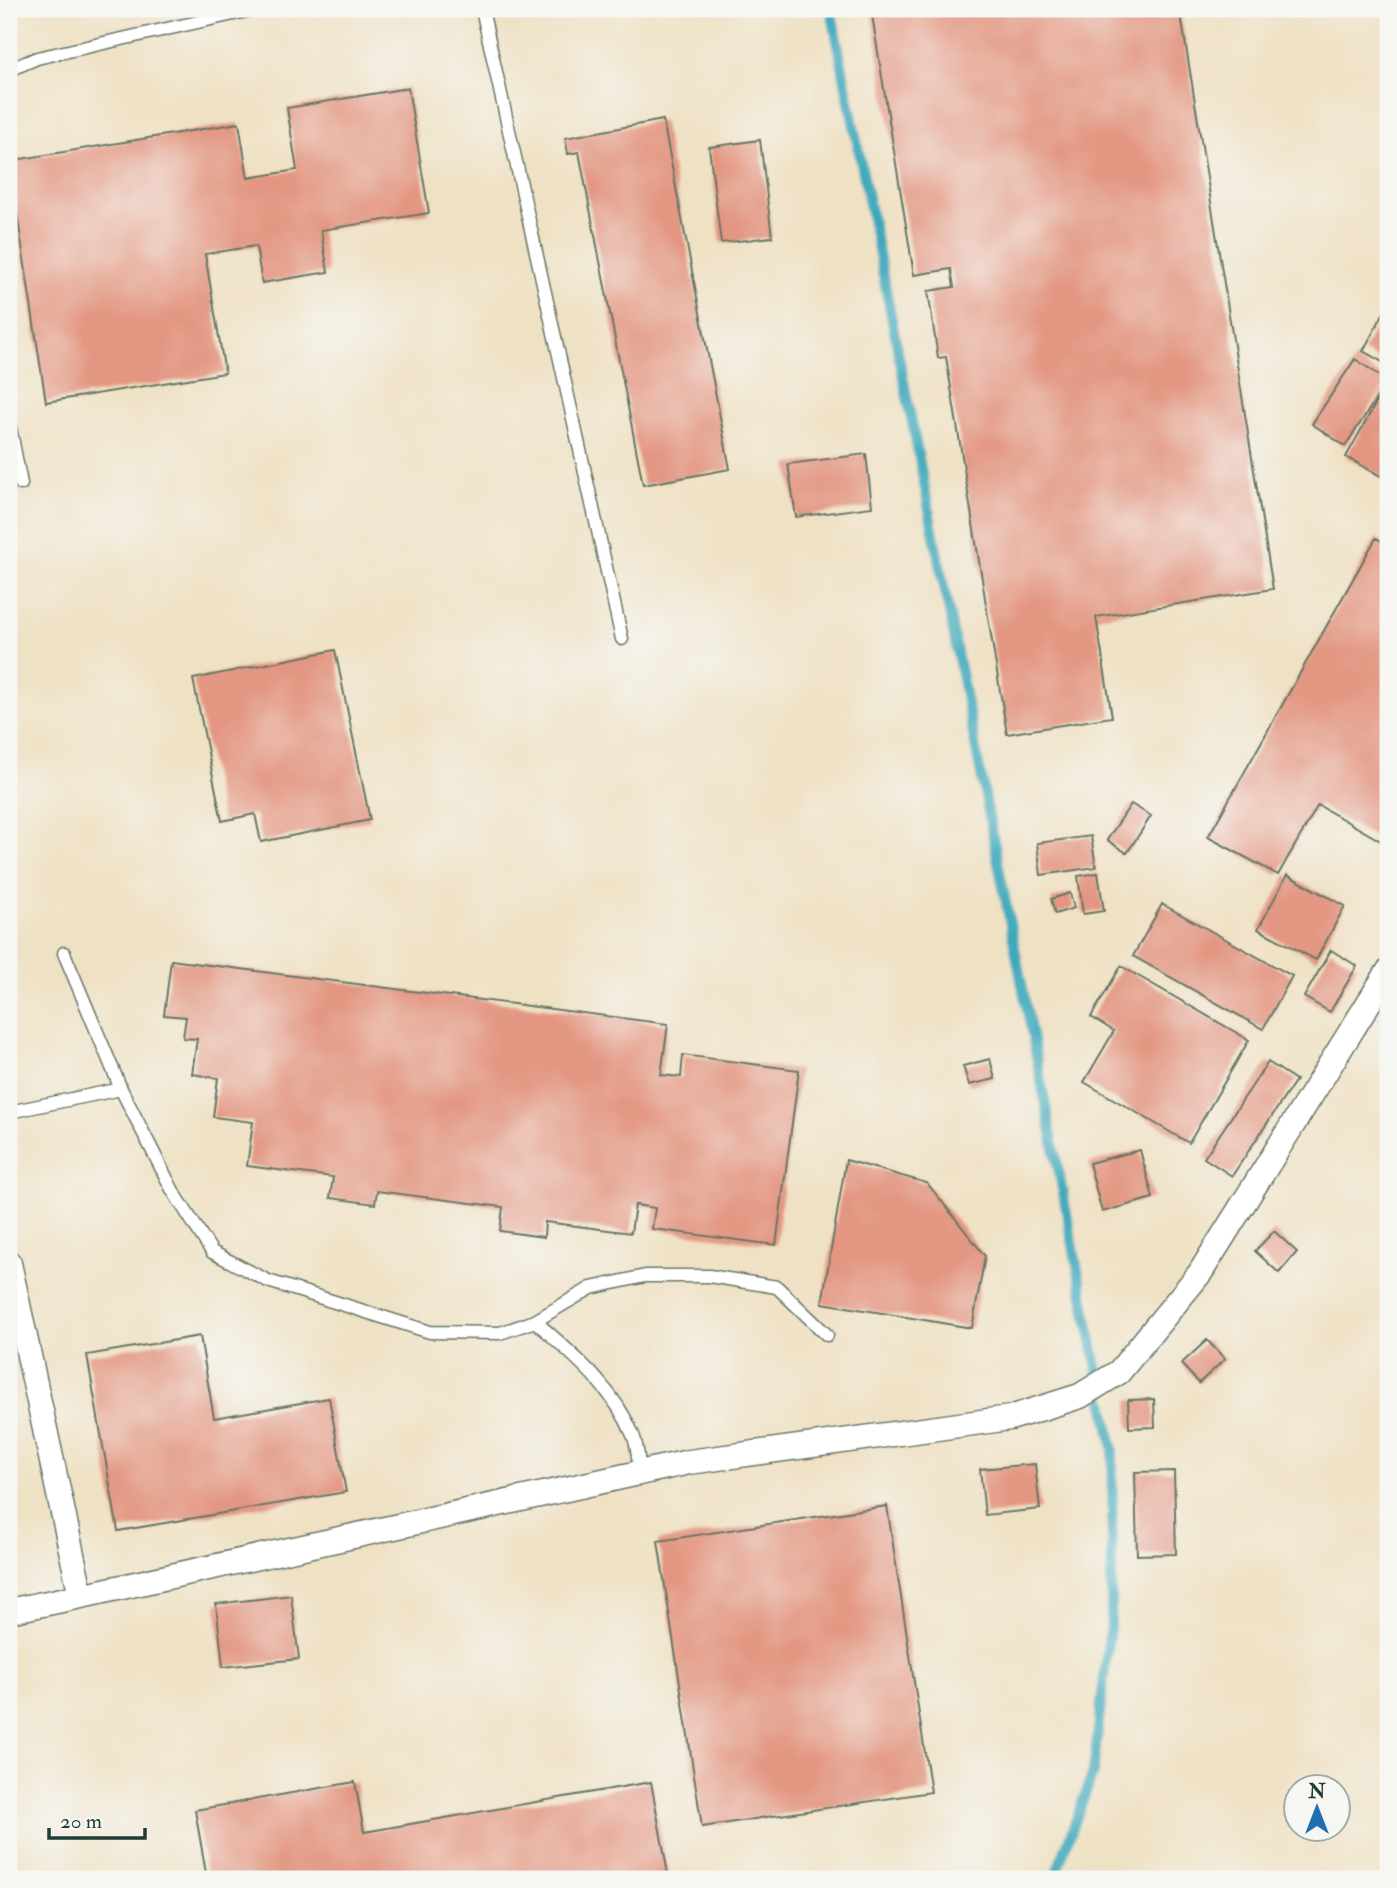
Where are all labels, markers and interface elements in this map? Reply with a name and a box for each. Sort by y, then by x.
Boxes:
north arrow [1282,1772,1352,1842]
text: N [1307,1780,1326,1804]
scale bar [49,1797,145,1841]
text: 20 m [60,1808,102,1835]

